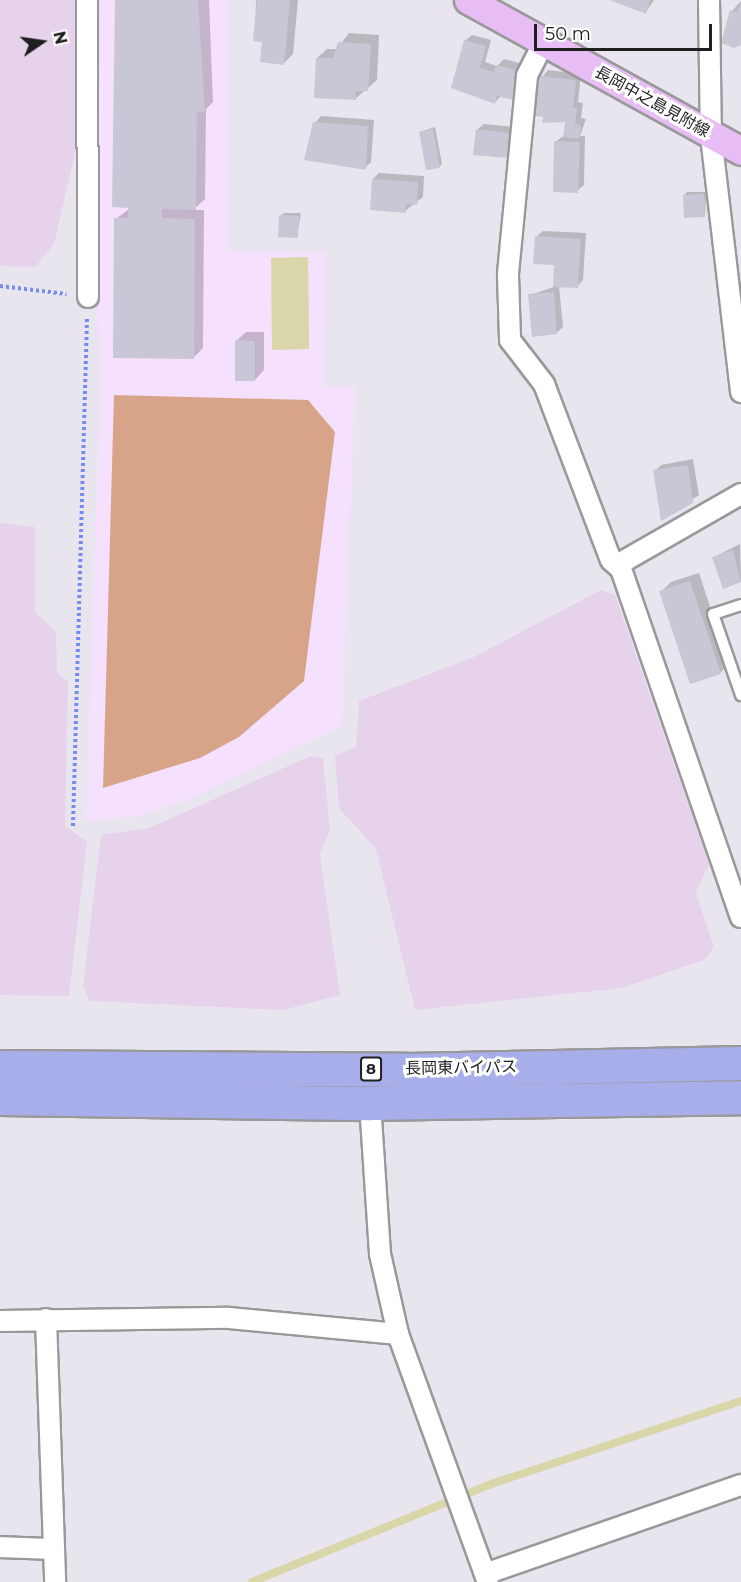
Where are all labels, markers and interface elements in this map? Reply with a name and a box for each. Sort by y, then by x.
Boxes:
north arrow [12,12,72,72]
scale bar [537,12,716,50]
text: 50 m [545,23,591,45]
text: N [49,29,71,46]
street label: 長岡中之島見附線 [591,63,713,141]
road number: 8 [359,1057,383,1081]
street label: 長岡東バイパス [405,1057,517,1079]

